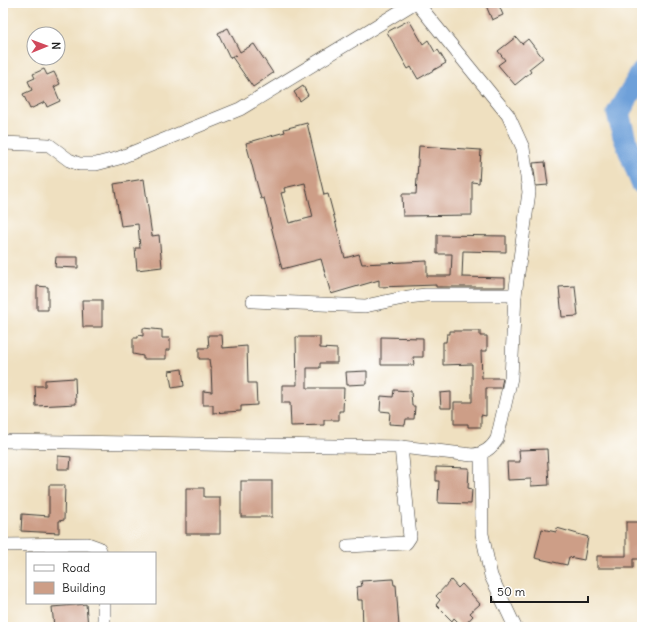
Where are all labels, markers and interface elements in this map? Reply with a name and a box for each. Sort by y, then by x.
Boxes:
north arrow [26,26,66,66]
text: N [49,42,63,50]
legend [26,552,156,604]
text: Road [62,560,90,575]
scale bar [491,578,588,604]
text: Building [62,580,106,595]
text: 50 m [497,584,526,599]

